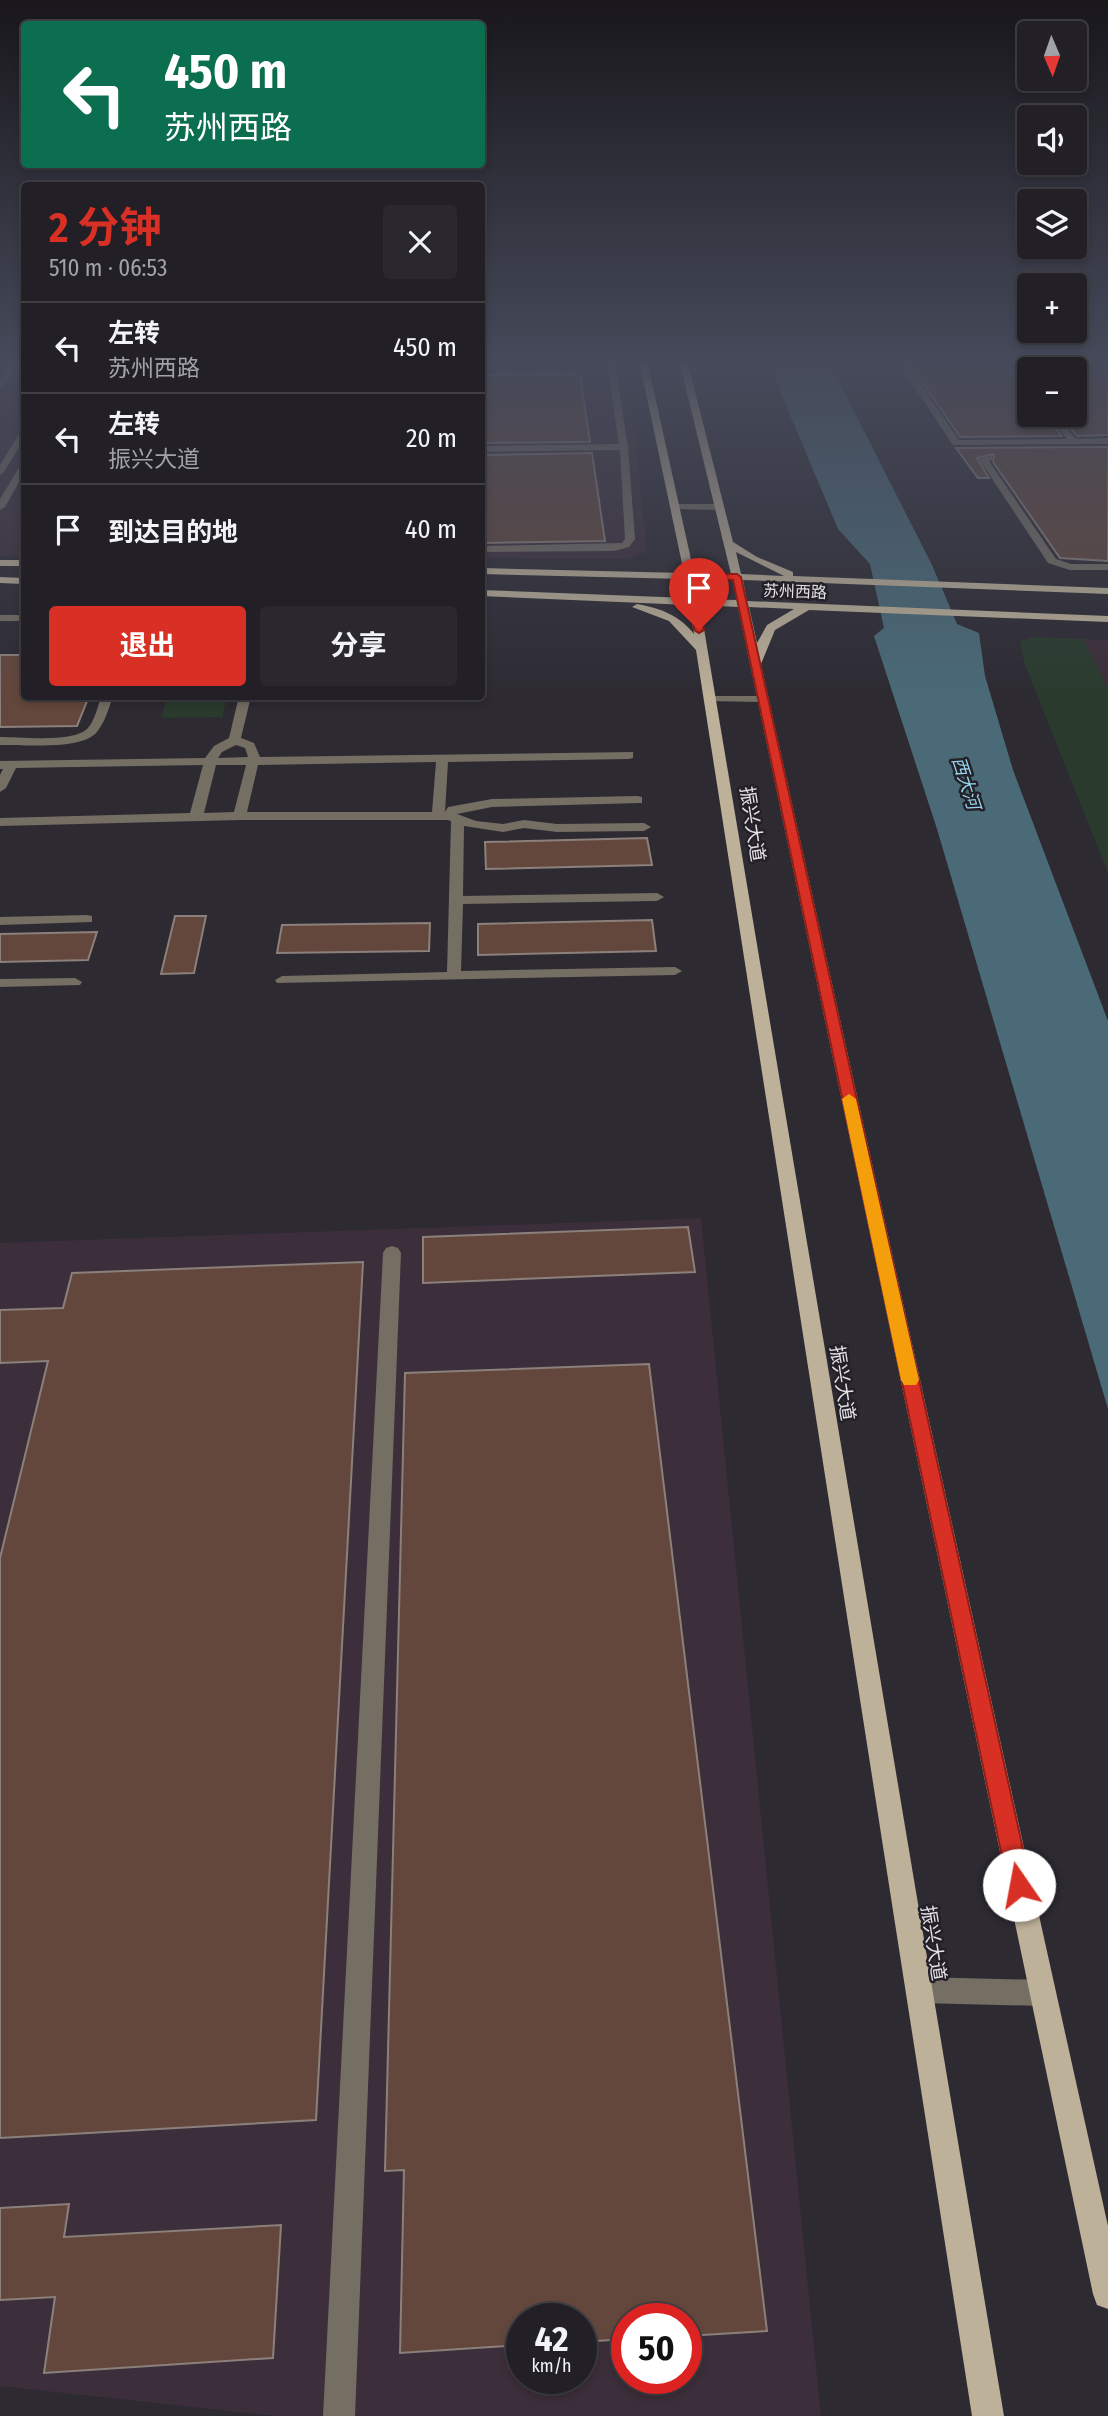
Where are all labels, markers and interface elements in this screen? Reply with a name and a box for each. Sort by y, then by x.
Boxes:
north arrow [1017,21,1087,91]
map controls [1017,21,1087,427]
text: 450 m [164,42,287,101]
icon: left [49,49,140,140]
button: sound [1017,105,1087,175]
text: 苏州西路 [164,109,292,147]
button: layers [1017,189,1087,259]
text: 2 分钟 [49,203,161,253]
button: close [383,205,457,279]
text: 510 m · 06:53 [49,254,167,282]
button: + [1017,273,1087,343]
text: 左转 [108,318,160,349]
icon: left [49,329,87,367]
text: 450 m [393,332,457,363]
text: 苏州西路 [108,354,200,382]
button: − [1017,357,1087,427]
text: 左转 [108,409,160,440]
icon: left [49,420,87,458]
text: 20 m [406,423,457,454]
text: 振兴大道 [108,445,200,473]
icon: arrive [49,511,87,549]
text: 40 m [405,514,457,545]
text: 到达目的地 [108,517,238,548]
pin [669,558,729,630]
icon: arrive [680,569,718,607]
street label: 苏州西路 [763,581,827,602]
button: 退出 [49,606,246,686]
button: 分享 [260,606,457,686]
water label: 西大河 [947,754,986,815]
street label: 振兴大道 [735,785,770,863]
street label: 振兴大道 [825,1344,860,1422]
position arrow [982,1848,1056,1922]
street label: 振兴大道 [916,1904,951,1982]
speed limit sign: 50 [611,2303,702,2394]
text: 42 [535,2318,568,2360]
text: km/h [531,2355,572,2377]

